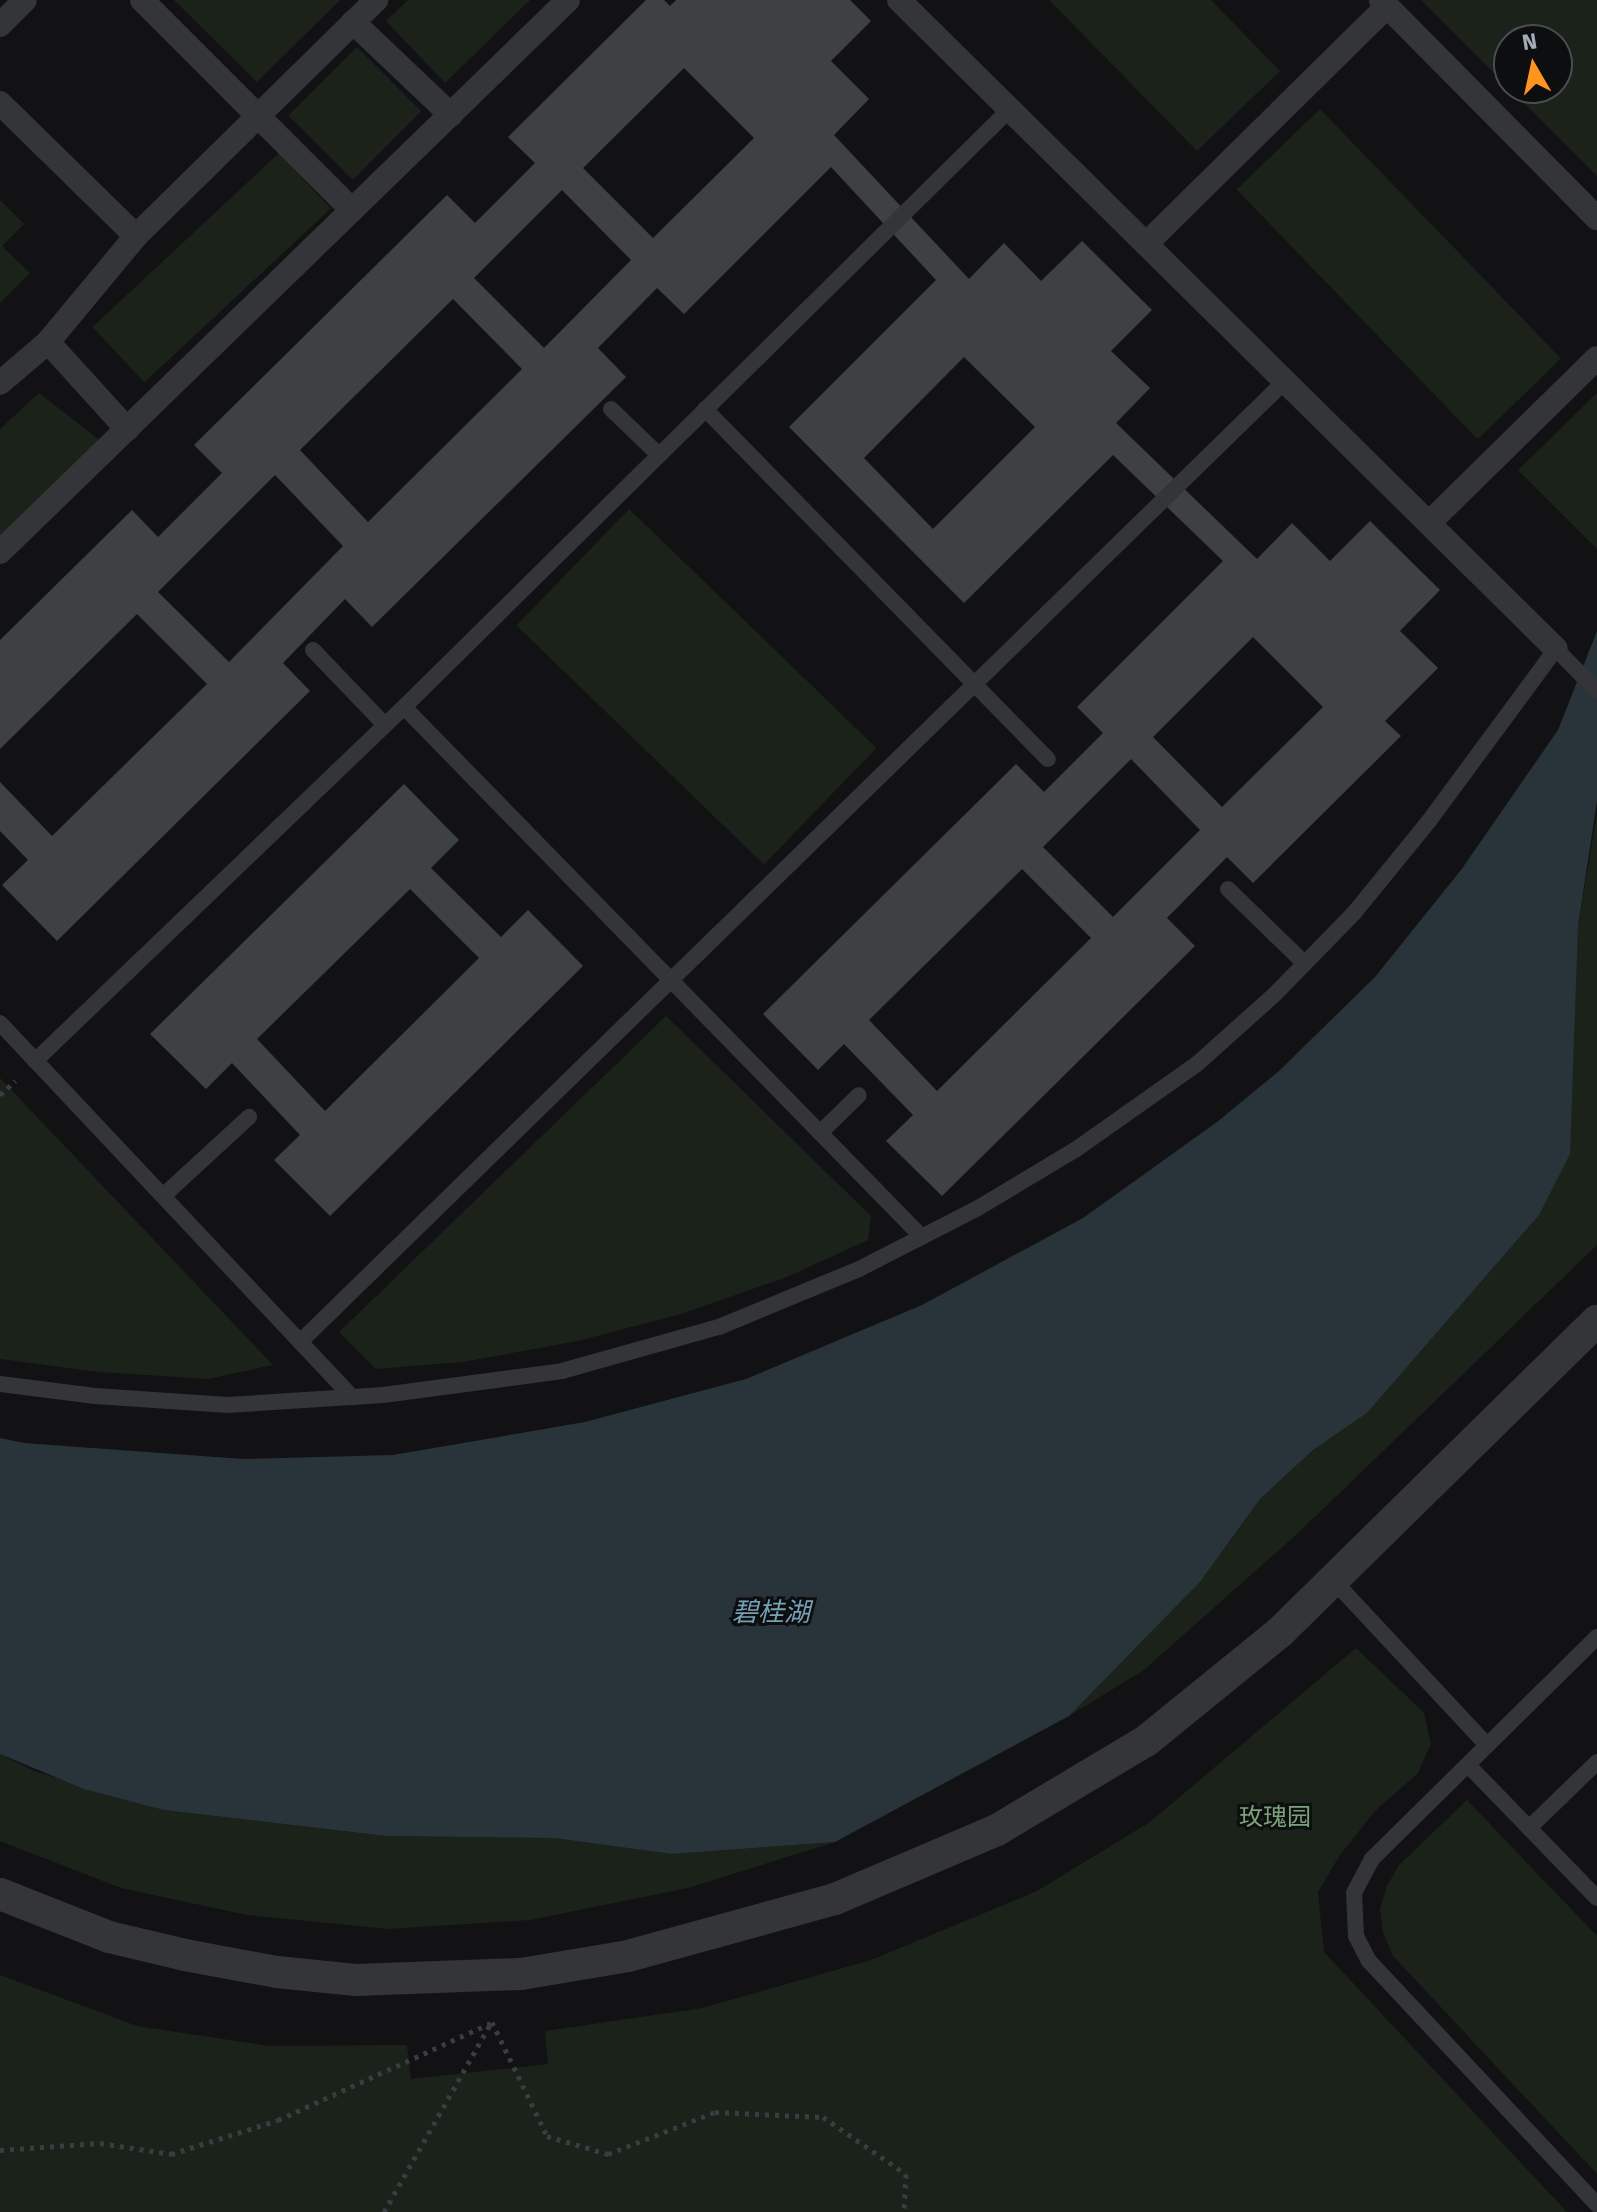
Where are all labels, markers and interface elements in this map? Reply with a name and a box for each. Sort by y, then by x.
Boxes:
north arrow [1493,24,1573,104]
text: N [1520,27,1539,56]
water label: 碧桂湖 [732,1597,810,1629]
park label: 玫瑰园 [1239,1804,1311,1832]

